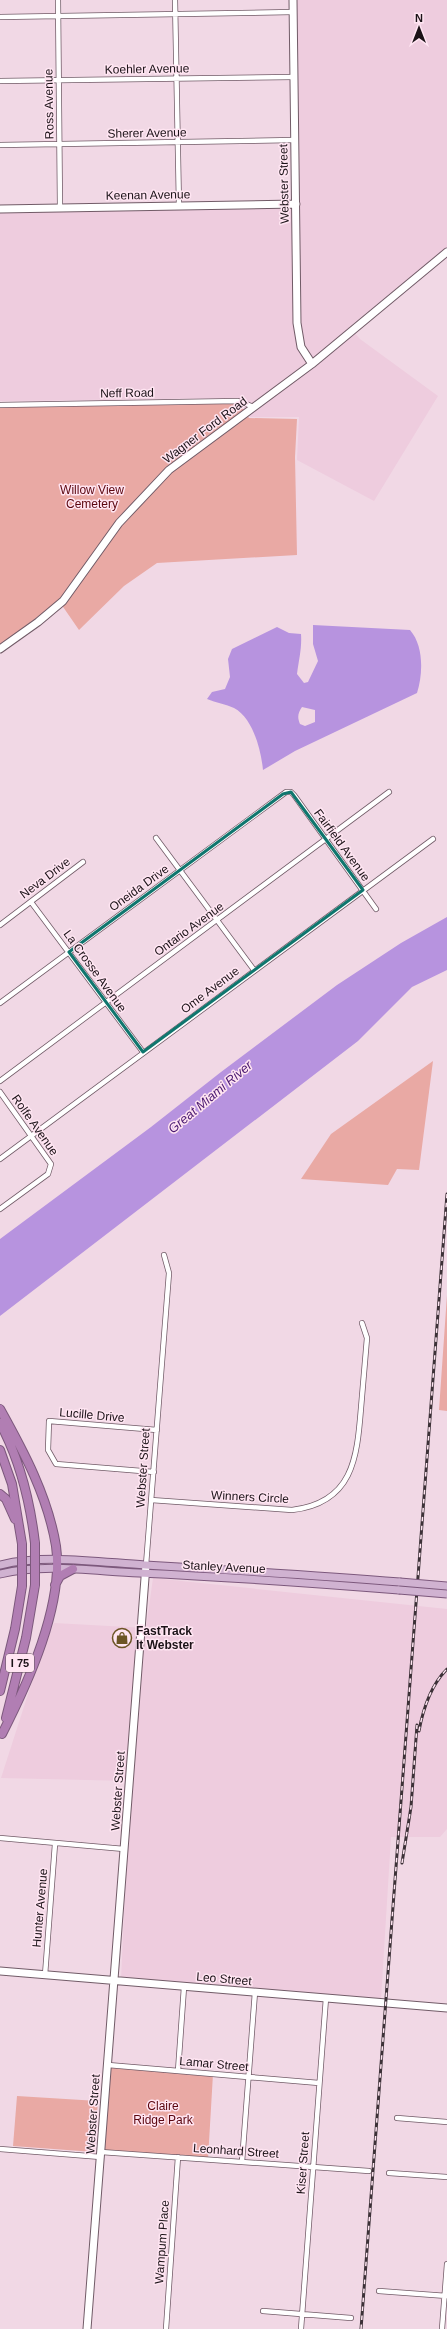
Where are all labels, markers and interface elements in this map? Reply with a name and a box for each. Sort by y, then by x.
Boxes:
north arrow [399,8,439,48]
text: N [415,12,423,24]
street label: Koehler Avenue [105,61,190,77]
street label: Ross Avenue [41,68,57,139]
street label: Sherer Avenue [107,125,187,141]
street label: Webster Street [276,143,292,224]
street label: Keenan Avenue [106,187,191,203]
street label: Neff Road [100,386,154,400]
street label: Wagner Ford Road [160,394,250,466]
park label: Willow View Cemetery [60,483,124,511]
street label: Fairfield Avenue [311,806,373,884]
street label: Neva Drive [17,854,73,901]
street label: Oneida Drive [107,862,172,914]
street label: Ontario Avenue [152,899,227,959]
street label: La Crosse Avenue [61,927,130,1015]
street label: Ome Avenue [178,963,242,1016]
water label: Great Miami River [165,1057,255,1136]
street label: Rolfe Avenue [9,1092,61,1158]
street label: Lucille Drive [59,1405,125,1425]
street label: Webster Street [133,1427,153,1508]
street label: Winners Circle [211,1488,290,1506]
street label: Stanley Avenue [182,1558,266,1576]
place label: FastTrack It Webster [136,1624,194,1652]
shop icon: FastTrack It Webster [111,1627,133,1649]
road number: I 75 [6,1654,34,1672]
street label: Webster Street [108,1750,128,1831]
street label: Hunter Avenue [30,1868,50,1948]
street label: Leo Street [196,1970,253,1988]
street label: Lamar Street [179,2054,250,2074]
street label: Webster Street [83,2073,103,2154]
park label: Claire Ridge Park [133,2099,194,2127]
street label: Kiser Street [294,2131,312,2195]
street label: Leonhard Street [193,2141,280,2161]
street label: Wampum Place [152,2199,172,2285]

